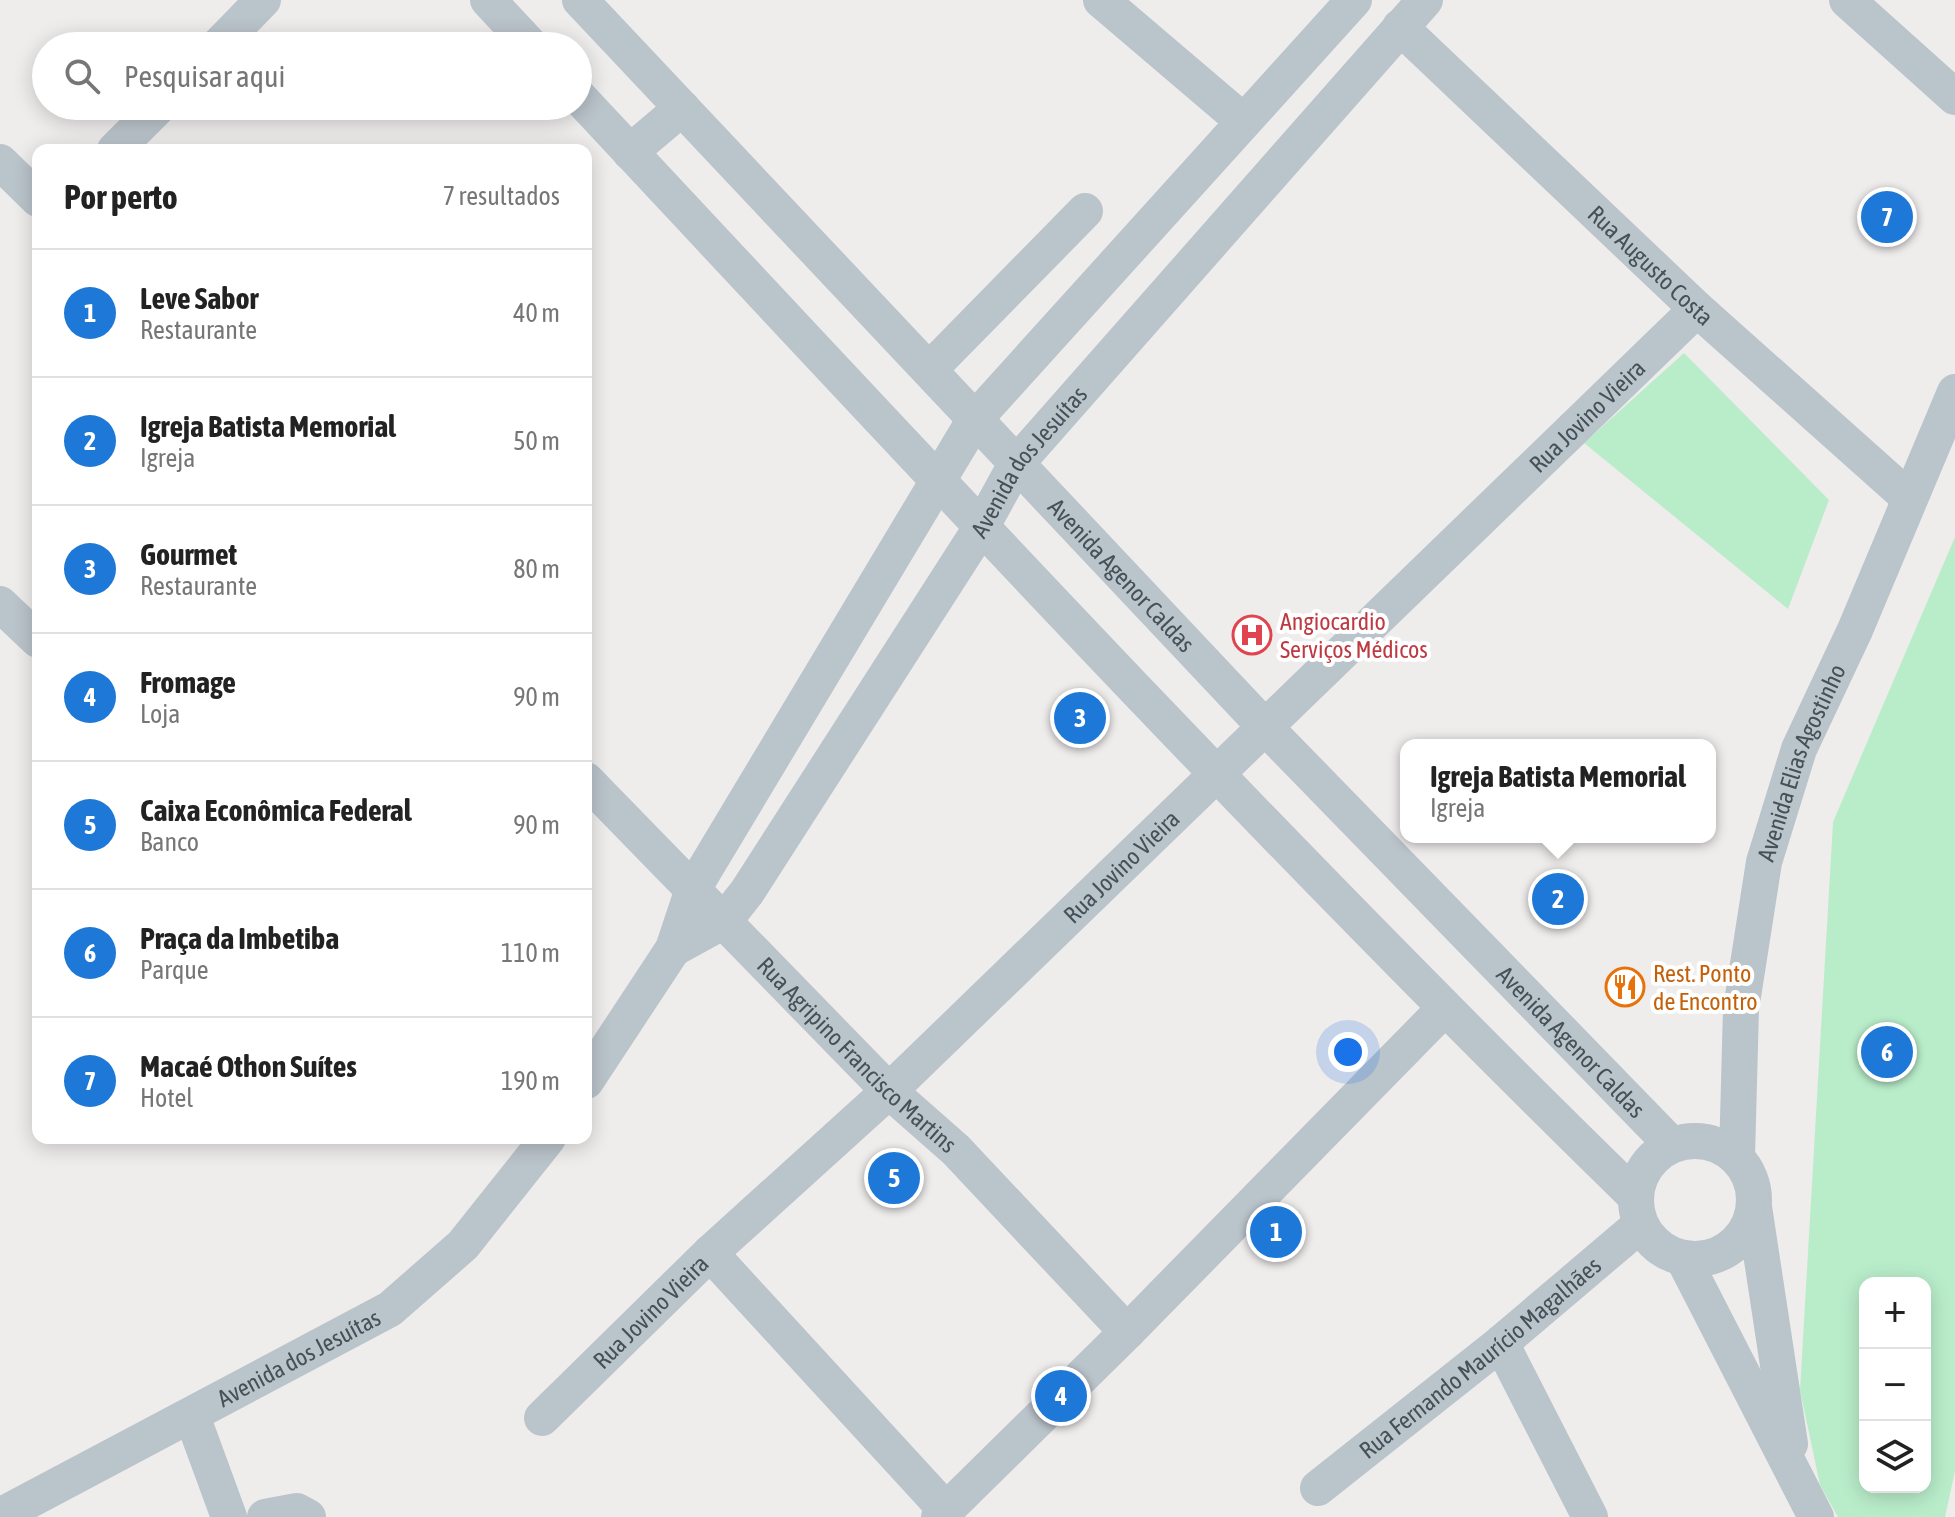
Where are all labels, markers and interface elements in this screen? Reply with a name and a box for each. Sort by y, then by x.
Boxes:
search box [32,32,592,120]
icon: search [60,54,104,98]
text: Pesquisar aqui [124,59,285,93]
text: Por perto [64,177,178,216]
text: 7 resultados [443,181,560,211]
pin: 7 [1861,187,1913,247]
street label: Rua Augusto Costa [1583,200,1719,331]
text: Leve Sabor [140,281,258,315]
text: 1 [84,298,96,328]
text: 40 m [513,298,560,328]
text: Restaurante [140,315,257,345]
street label: Rua Jovino Vieira [1524,354,1650,477]
street label: Avenida dos Jesuítas [965,380,1092,542]
text: Igreja Batista Memorial [140,409,396,443]
text: 2 [84,426,96,456]
text: 50 m [513,426,560,456]
text: Igreja [140,443,195,473]
street label: Avenida Agenor Caldas [1043,493,1200,657]
text: Gourmet [140,537,237,571]
text: 3 [84,554,96,584]
text: 80 m [513,554,560,584]
text: Restaurante [140,571,257,601]
place label: Angiocardio Serviços Médicos [1280,608,1428,663]
hospital icon: Angiocardio Serviços Médicos [1231,614,1273,656]
street label: Avenida Elias Agostinho [1752,660,1851,864]
text: Fromage [140,665,236,699]
text: 4 [84,682,96,712]
text: 90 m [513,682,560,712]
pin: 3 [1054,688,1106,748]
text: Loja [140,699,180,729]
popup [1400,739,1716,843]
text: Igreja Batista Memorial [1430,759,1686,793]
text: Caixa Econômica Federal [140,793,412,827]
text: Igreja [1430,793,1485,823]
street label: Rua Jovino Vieira [1058,804,1184,928]
text: 5 [84,810,96,840]
text: 90 m [513,810,560,840]
text: Banco [140,827,199,857]
pin: 2 [1532,869,1584,929]
text: Praça da Imbetiba [140,921,339,955]
text: 6 [84,938,96,968]
text: 110 m [501,938,560,968]
street label: Rua Agripino Francisco Martins [752,951,962,1158]
text: Parque [140,955,209,985]
street label: Avenida Agenor Caldas [1492,960,1651,1123]
place label: Rest. Ponto de Encontro [1653,960,1758,1015]
restaurant icon: Rest. Ponto de Encontro [1604,966,1646,1008]
pin: 6 [1861,1022,1913,1082]
your location [1328,1032,1368,1072]
text: Macaé Othon Suítes [140,1049,357,1083]
text: 7 [84,1066,96,1096]
text: 190 m [501,1066,560,1096]
text: Hotel [140,1083,193,1113]
pin: 5 [868,1148,920,1208]
pin: 1 [1250,1202,1302,1262]
street label: Rua Jovino Vieira [587,1249,713,1374]
street label: Rua Fernando Maurício Magalhães [1354,1251,1606,1464]
map controls [1859,1277,1931,1493]
button: + [1859,1277,1931,1349]
street label: Avenida dos Jesuítas [212,1303,385,1412]
button: − [1859,1349,1931,1421]
pin: 4 [1035,1366,1087,1426]
button: layers [1859,1421,1931,1493]

